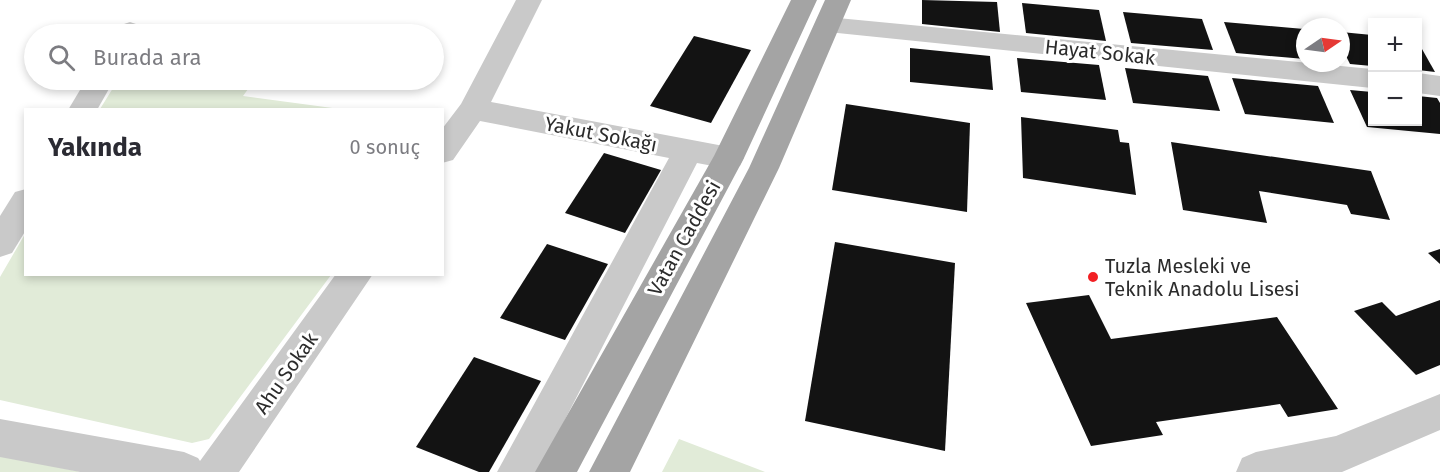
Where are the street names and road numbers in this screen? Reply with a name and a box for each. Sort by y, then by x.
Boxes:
street label: Hayat Sokak [1044,34,1157,70]
street label: Yakut Sokağı [543,111,659,157]
street label: Vatan Caddesi [643,176,725,300]
street label: Ahu Sokak [249,327,323,418]

